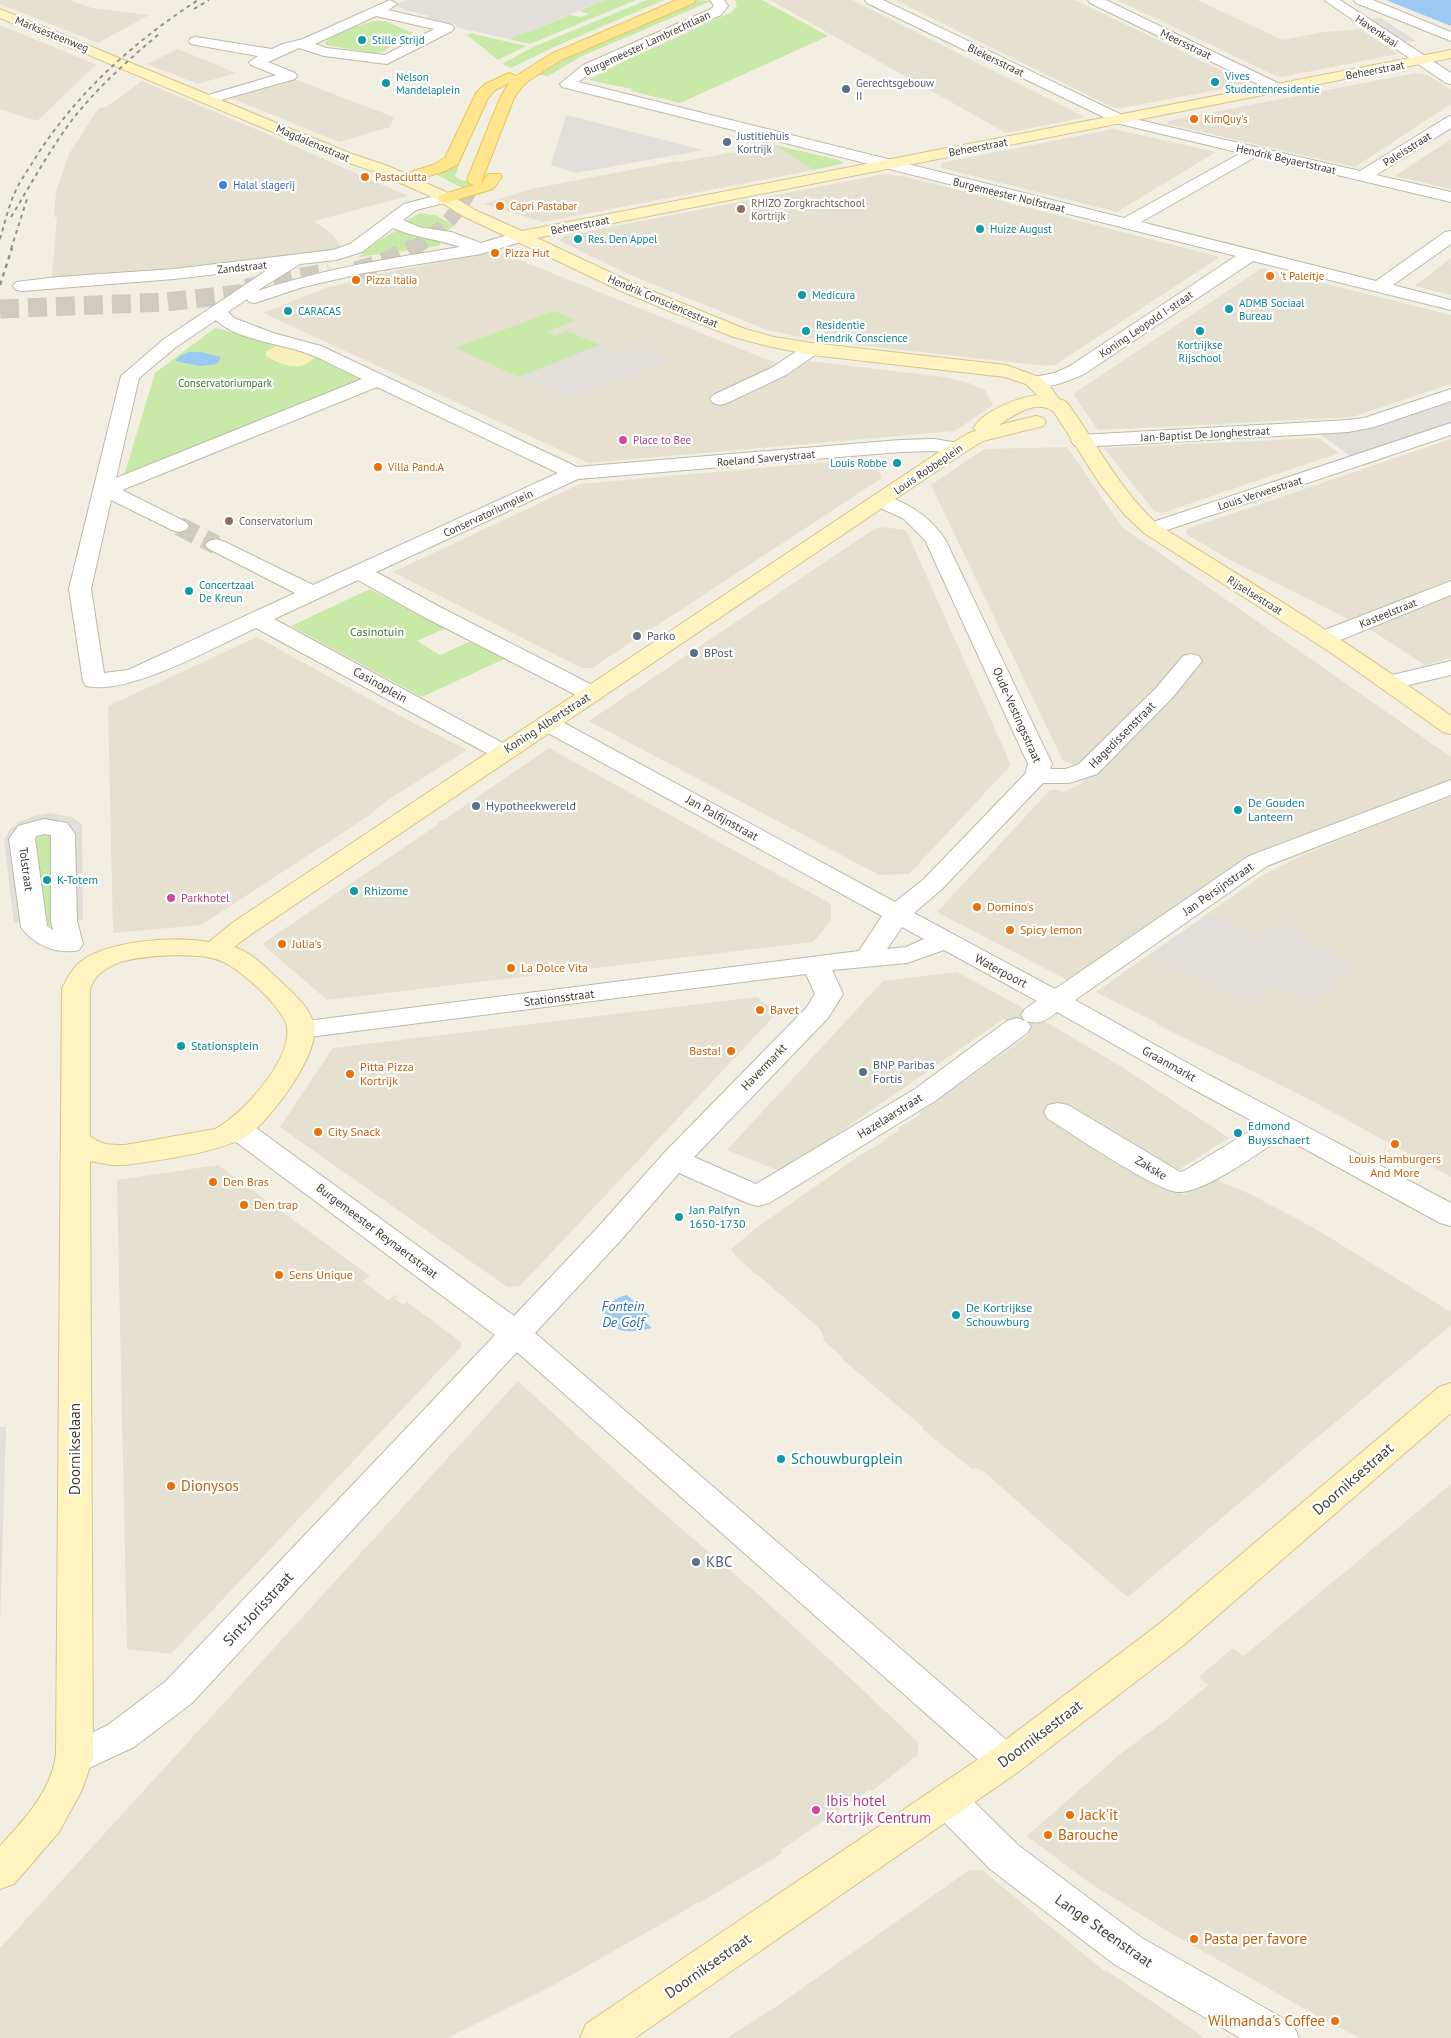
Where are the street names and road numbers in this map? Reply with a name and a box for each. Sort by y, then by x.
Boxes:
street label: Burgemeester Lambrechtlaan [582,8,712,78]
street label: Havenkaai [1353,12,1401,50]
street label: Marksesteenweg [13,13,91,55]
street label: Meersstraat [1158,26,1214,62]
street label: Blekersstraat [965,40,1027,80]
street label: Beheerstraat [1344,57,1406,83]
street label: Magdalenastraat [274,121,352,165]
street label: Paleisstraat [1380,129,1434,169]
street label: Beheerstraat [947,134,1009,160]
street label: Hendrik Beyaertstraat [1235,141,1338,177]
street label: Burgemeester Nolfstraat [952,174,1067,216]
street label: Beheerstraat [549,212,611,238]
street label: Zandstraat [216,257,268,277]
street label: Hendrik Consciencestraat [606,271,721,331]
street label: Koning Leopold I-straat [1096,287,1196,361]
street label: Jan-Baptist De Jonghestraat [1139,424,1270,444]
street label: Louis Robbeplein [891,441,965,497]
street label: Roeland Saverystraat [716,447,816,469]
street label: Louis Verweestraat [1216,473,1304,513]
street label: Conservatoriumplein [441,486,535,540]
street label: Rijselsestraat [1225,572,1286,618]
street label: Kasteelstraat [1357,595,1419,631]
street label: Casinoplein [350,664,410,706]
street label: Oude-Vestingsstraat [990,665,1045,765]
street label: Koning Albertstraat [501,689,593,756]
street label: Hagedissenstraat [1085,698,1158,771]
street label: Jan Palfijnstraat [683,791,761,844]
street label: Tolstraat [16,846,37,892]
street label: Jan Persijnstraat [1179,859,1256,919]
street label: Waterpoort [972,950,1030,991]
street label: Stationsstraat [523,986,595,1009]
street label: Havermarkt [738,1040,790,1093]
street label: Graanmarkt [1140,1043,1199,1085]
street label: Hazelaarstraat [854,1090,925,1142]
street label: Zakske [1133,1152,1170,1183]
street label: Burgemeester Reynaertstraat [313,1180,441,1281]
street label: Doornikselaan [65,1403,84,1495]
street label: Doorniksestraat [1308,1438,1397,1519]
street label: Sint-Jorisstraat [218,1568,297,1650]
street label: Doorniksestraat [994,1696,1086,1772]
street label: Lange Steenstraat [1052,1890,1157,1971]
street label: Doorniksestraat [661,1929,754,2002]

